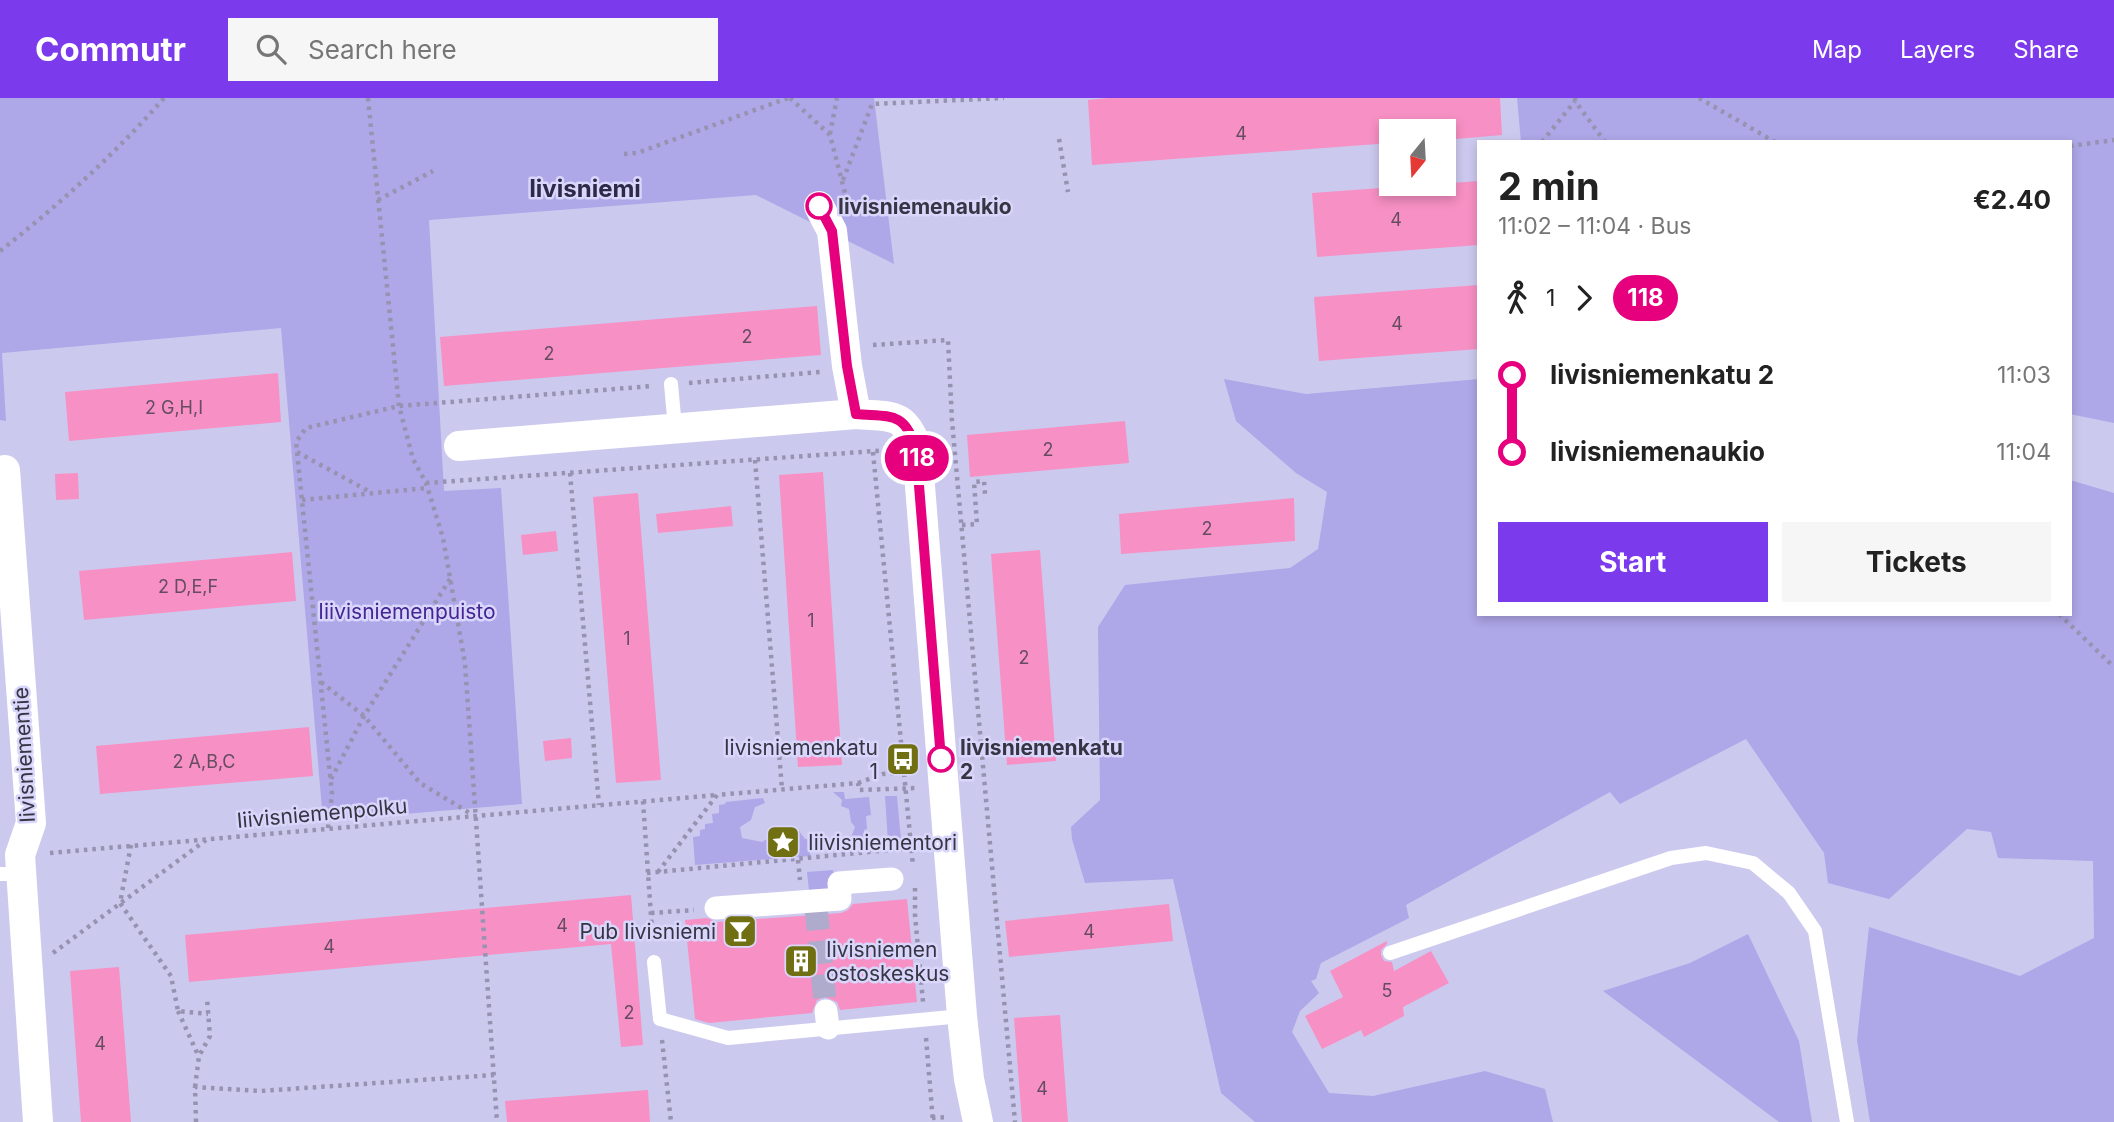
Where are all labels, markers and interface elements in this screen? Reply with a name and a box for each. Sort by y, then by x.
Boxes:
search box [228,18,718,81]
text: Commutr [35,29,186,69]
icon: search [252,30,290,68]
text: Search here [308,34,457,65]
text: Map [1812,35,1862,64]
text: Layers [1900,35,1975,64]
text: Share [2013,35,2079,64]
north arrow [1379,119,1456,196]
map controls [1379,119,1456,196]
house number: 4 [1235,123,1247,144]
text: 2 min [1498,163,1600,209]
district label: Iivisniemi [529,174,641,203]
text: €2.40 [1973,184,2051,215]
marker: Iivisniemenaukio [806,193,832,219]
place label: Iivisniemenaukio [838,194,1012,219]
house number: 4 [1390,209,1402,230]
text: 11:02 – 11:04 · Bus [1498,212,1691,240]
icon: walk [1498,279,1536,317]
icon: forward [1565,279,1603,317]
text: 118 [1627,283,1664,312]
text: 1 [1546,284,1555,312]
house number: 4 [1391,313,1403,334]
house number: 2 [742,326,752,347]
house number: 2 [544,343,554,364]
text: Iivisniemenkatu 2 [1550,359,1774,390]
text: 11:03 [1997,361,2051,389]
house number: 2 G,H,I [145,397,203,418]
line badge: 118 [877,435,957,481]
text: Iivisniemenaukio [1550,436,1765,467]
text: 11:04 [1996,438,2051,466]
house number: 2 [1043,439,1053,460]
text: 118 [899,443,935,472]
house number: 2 [1202,518,1212,539]
button: Start [1498,522,1768,602]
button: Tickets [1782,522,2051,602]
house number: 2 D,E,F [158,576,218,597]
park label: Iiivisniemenpuisto [318,599,496,624]
house number: 1 [807,610,815,631]
house number: 1 [623,628,631,649]
house number: 2 [1019,647,1029,668]
street label: Iivisniementie [8,687,40,823]
place label: Iivisniemenkatu 1 [724,735,878,784]
place label: Iivisniemenkatu 2 [960,735,1123,784]
bus stop icon: Iivisniemenkatu 1 [884,740,922,778]
marker: Iivisniemenkatu 2 [928,746,954,772]
house number: 2 A,B,C [173,751,235,772]
street label: Iiivisniemenpolku [236,793,408,833]
place icon: Iiivisniementori [764,823,802,861]
place label: Iiivisniementori [808,830,957,855]
bar icon: Pub Iivisniemi [721,912,759,950]
house number: 4 [556,915,568,936]
place label: Pub Iivisniemi [579,919,716,944]
house number: 4 [1083,921,1095,942]
house number: 4 [323,936,335,957]
place label: Iivisniemen ostoskeskus [826,937,949,986]
building icon: Iivisniemen ostoskeskus [782,942,820,980]
house number: 5 [1382,980,1392,1001]
house number: 2 [624,1002,634,1023]
house number: 4 [94,1033,106,1054]
house number: 4 [1036,1078,1048,1099]

